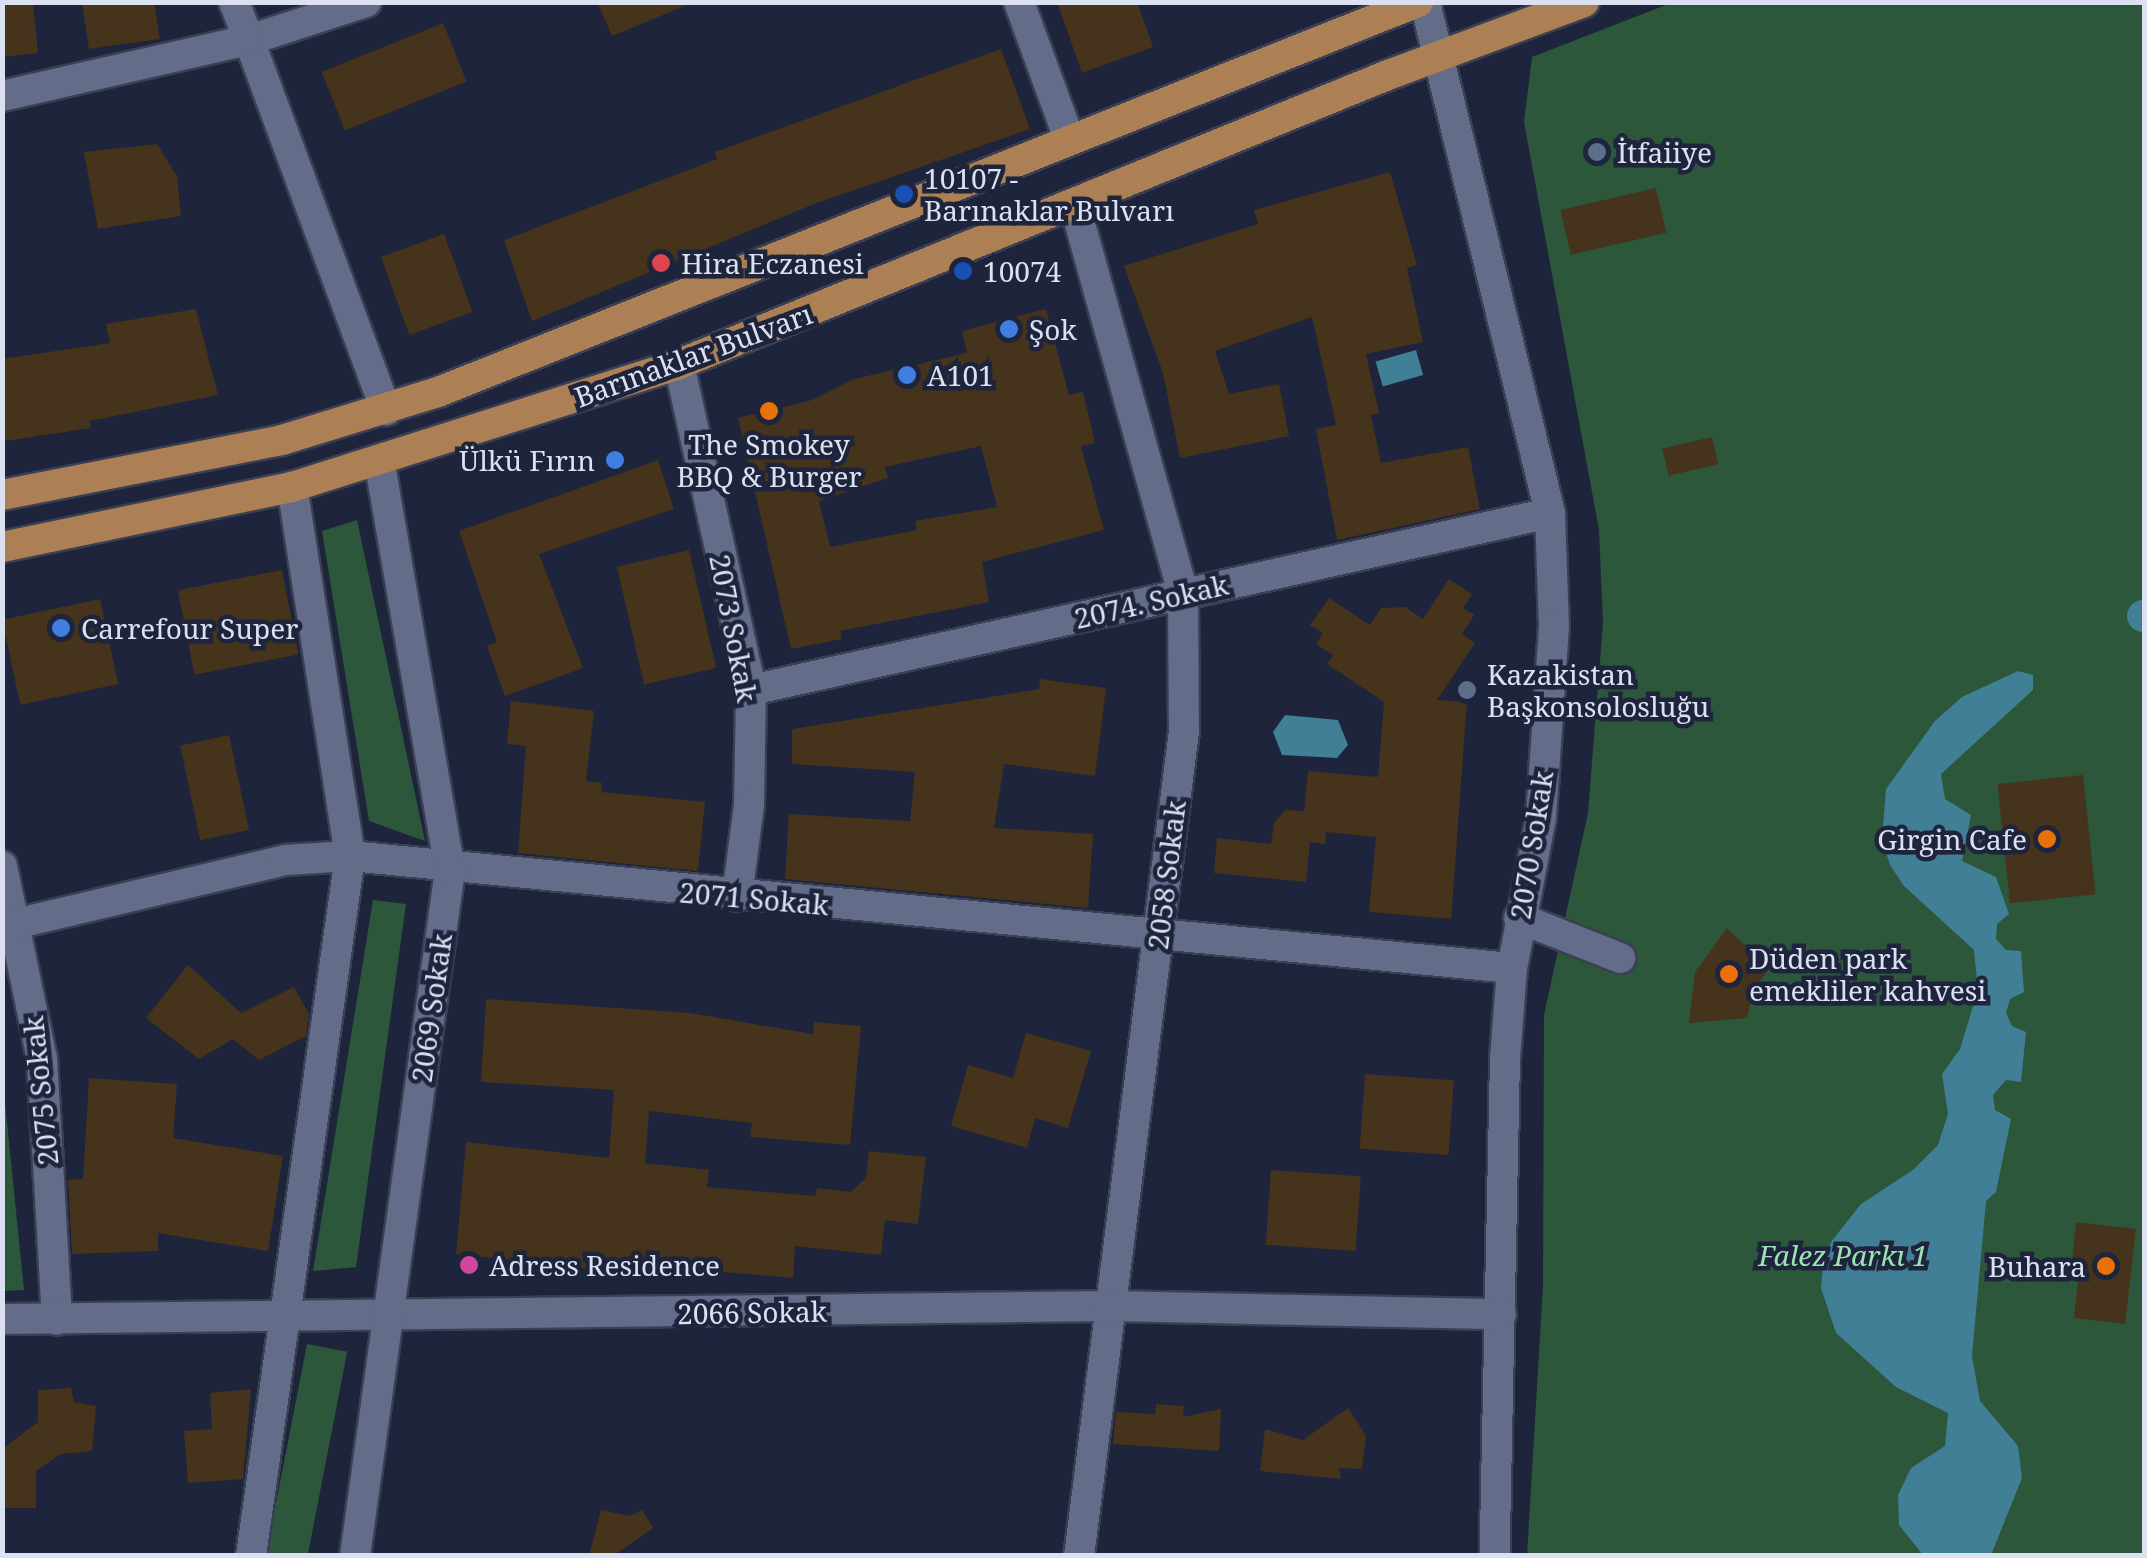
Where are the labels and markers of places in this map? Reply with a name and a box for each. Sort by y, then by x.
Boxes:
place label: İtfaiiye [1617,135,1712,169]
marker: İtfaiiye [1586,141,1608,163]
place label: 10107 - Barınaklar Bulvarı [924,161,1174,227]
marker: 10107 - Barınaklar Bulvarı [893,183,915,205]
place label: Hira Eczanesi [681,246,864,280]
marker: Hira Eczanesi [650,252,672,274]
place label: 10074 [983,254,1061,288]
marker: 10074 [952,260,974,282]
place label: Şok [1029,312,1077,346]
marker: Şok [998,318,1020,340]
place label: A101 [927,358,994,392]
marker: A101 [896,364,918,386]
marker: The Smokey BBQ & Burger [758,400,780,422]
place label: The Smokey BBQ & Burger [676,427,862,493]
place label: Ülkü Fırın [459,443,595,477]
marker: Ülkü Fırın [604,449,626,471]
place label: Carrefour Super [81,611,298,645]
marker: Carrefour Super [50,617,72,639]
place label: Kazakistan Başkonsolosluğu [1487,657,1709,723]
marker: Kazakistan Başkonsolosluğu [1456,679,1478,701]
place label: Girgin Cafe [1877,822,2027,856]
marker: Girgin Cafe [2036,828,2058,850]
place label: Düden park emekliler kahvesi [1749,941,1986,1007]
marker: Düden park emekliler kahvesi [1718,963,1740,985]
place label: Adress Residence [489,1248,720,1282]
place label: Buhara [1988,1249,2086,1283]
marker: Adress Residence [458,1254,480,1276]
marker: Buhara [2095,1255,2117,1277]

